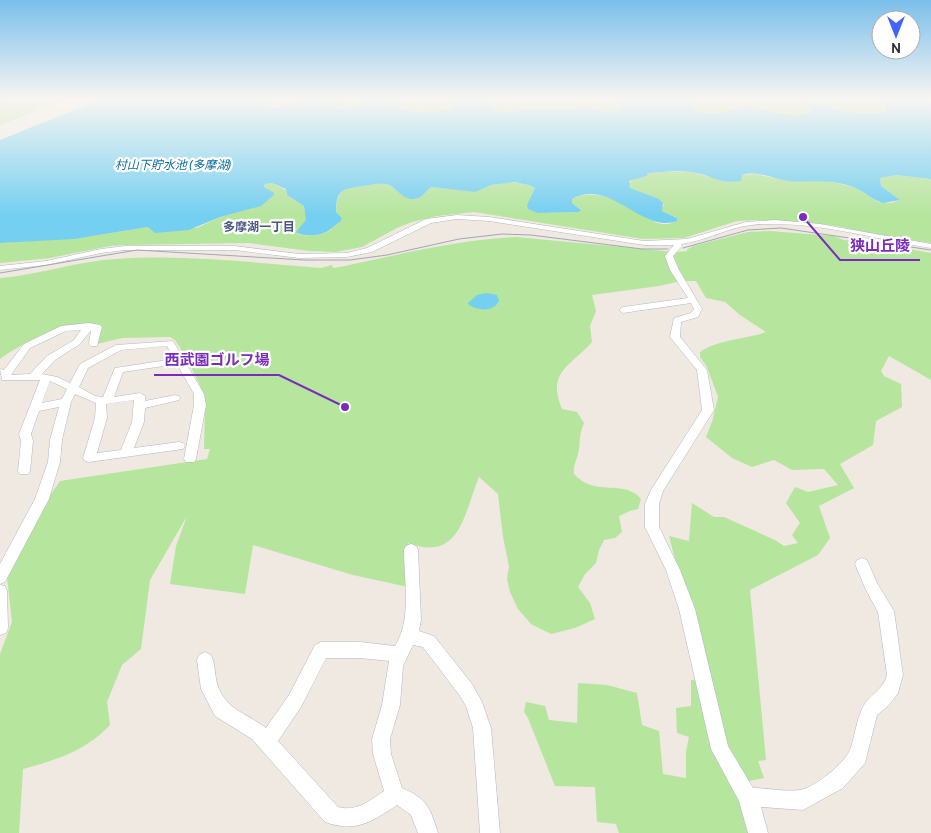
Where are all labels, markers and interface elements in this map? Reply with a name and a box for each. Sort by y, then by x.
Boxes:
north arrow [871,10,921,60]
text: N [891,39,901,57]
water label: 村山下貯水池 (多摩湖) [115,157,231,172]
district label: 多摩湖一丁目 [223,219,295,234]
callout: 狭山丘陵 [840,230,920,260]
text: 狭山丘陵 [850,237,910,255]
callout: 西武園ゴルフ場 [154,345,279,375]
text: 西武園ゴルフ場 [164,351,270,369]

